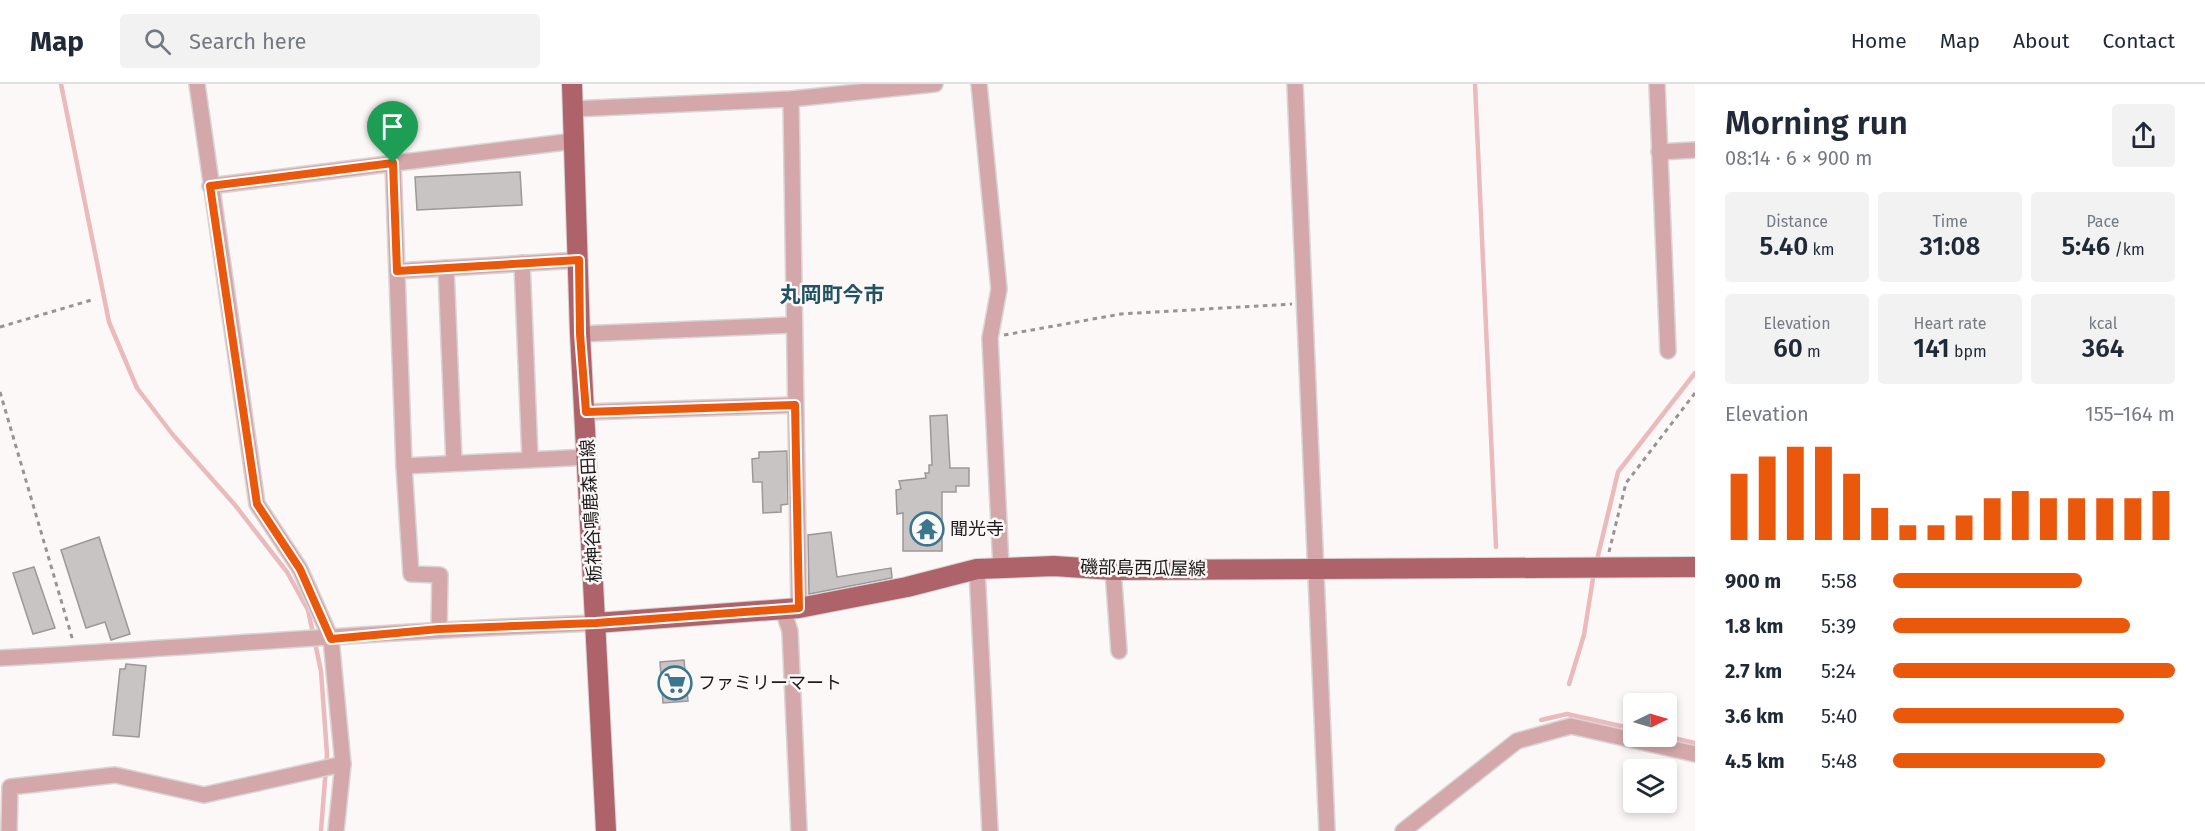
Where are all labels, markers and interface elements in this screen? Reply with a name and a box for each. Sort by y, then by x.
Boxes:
search box [120,14,540,68]
text: Map [30,25,84,58]
icon: search [141,25,174,58]
text: Search here [189,28,307,55]
text: Home [1851,28,1907,54]
text: Map [1940,28,1980,54]
text: About [2013,28,2070,54]
text: Contact [2103,28,2175,54]
pin [367,101,418,163]
text: Morning run [1725,103,1908,143]
button: share [2112,104,2175,167]
icon: arrive [376,110,409,143]
text: 08:14 · 6 × 900 m [1725,146,1872,170]
text: Distance [1766,212,1828,231]
text: Time [1932,212,1968,231]
text: Pace [2086,212,2120,231]
text: 5.40 [1760,231,1808,262]
text: 31:08 [1920,231,1980,262]
text: 5:46 [2061,231,2110,262]
text: km [1808,240,1834,259]
text: /km [2110,240,2145,259]
district label: 丸岡町今市 [780,282,885,308]
text: Elevation [1763,314,1831,333]
text: Heart rate [1914,314,1986,333]
text: kcal [2089,314,2117,333]
text: 60 [1773,333,1803,364]
text: 141 [1913,333,1950,364]
text: 364 [2082,333,2124,364]
text: m [1803,342,1821,361]
text: bpm [1950,342,1987,361]
text: Elevation [1725,402,1809,426]
text: 155–164 m [2085,402,2175,426]
street label: 栃神谷鳴鹿森田線 [576,439,606,583]
temple icon: 聞光寺 [909,511,945,547]
place label: 聞光寺 [950,518,1004,540]
street label: 磯部島西瓜屋線 [1080,556,1206,580]
text: 900 m [1725,569,1781,593]
text: 5:58 [1821,569,1857,593]
text: 1.8 km [1725,614,1783,638]
text: 5:39 [1821,614,1856,638]
text: 2.7 km [1725,659,1782,683]
text: 5:24 [1821,659,1856,683]
supermarket icon: ファミリーマート [657,665,693,701]
place label: ファミリーマート [698,672,842,694]
north arrow [1623,693,1677,747]
map controls [1623,693,1677,813]
text: 3.6 km [1725,704,1784,728]
text: 5:40 [1821,704,1858,728]
text: 4.5 km [1725,749,1785,773]
text: 5:48 [1821,749,1857,773]
button: layers [1623,759,1677,813]

